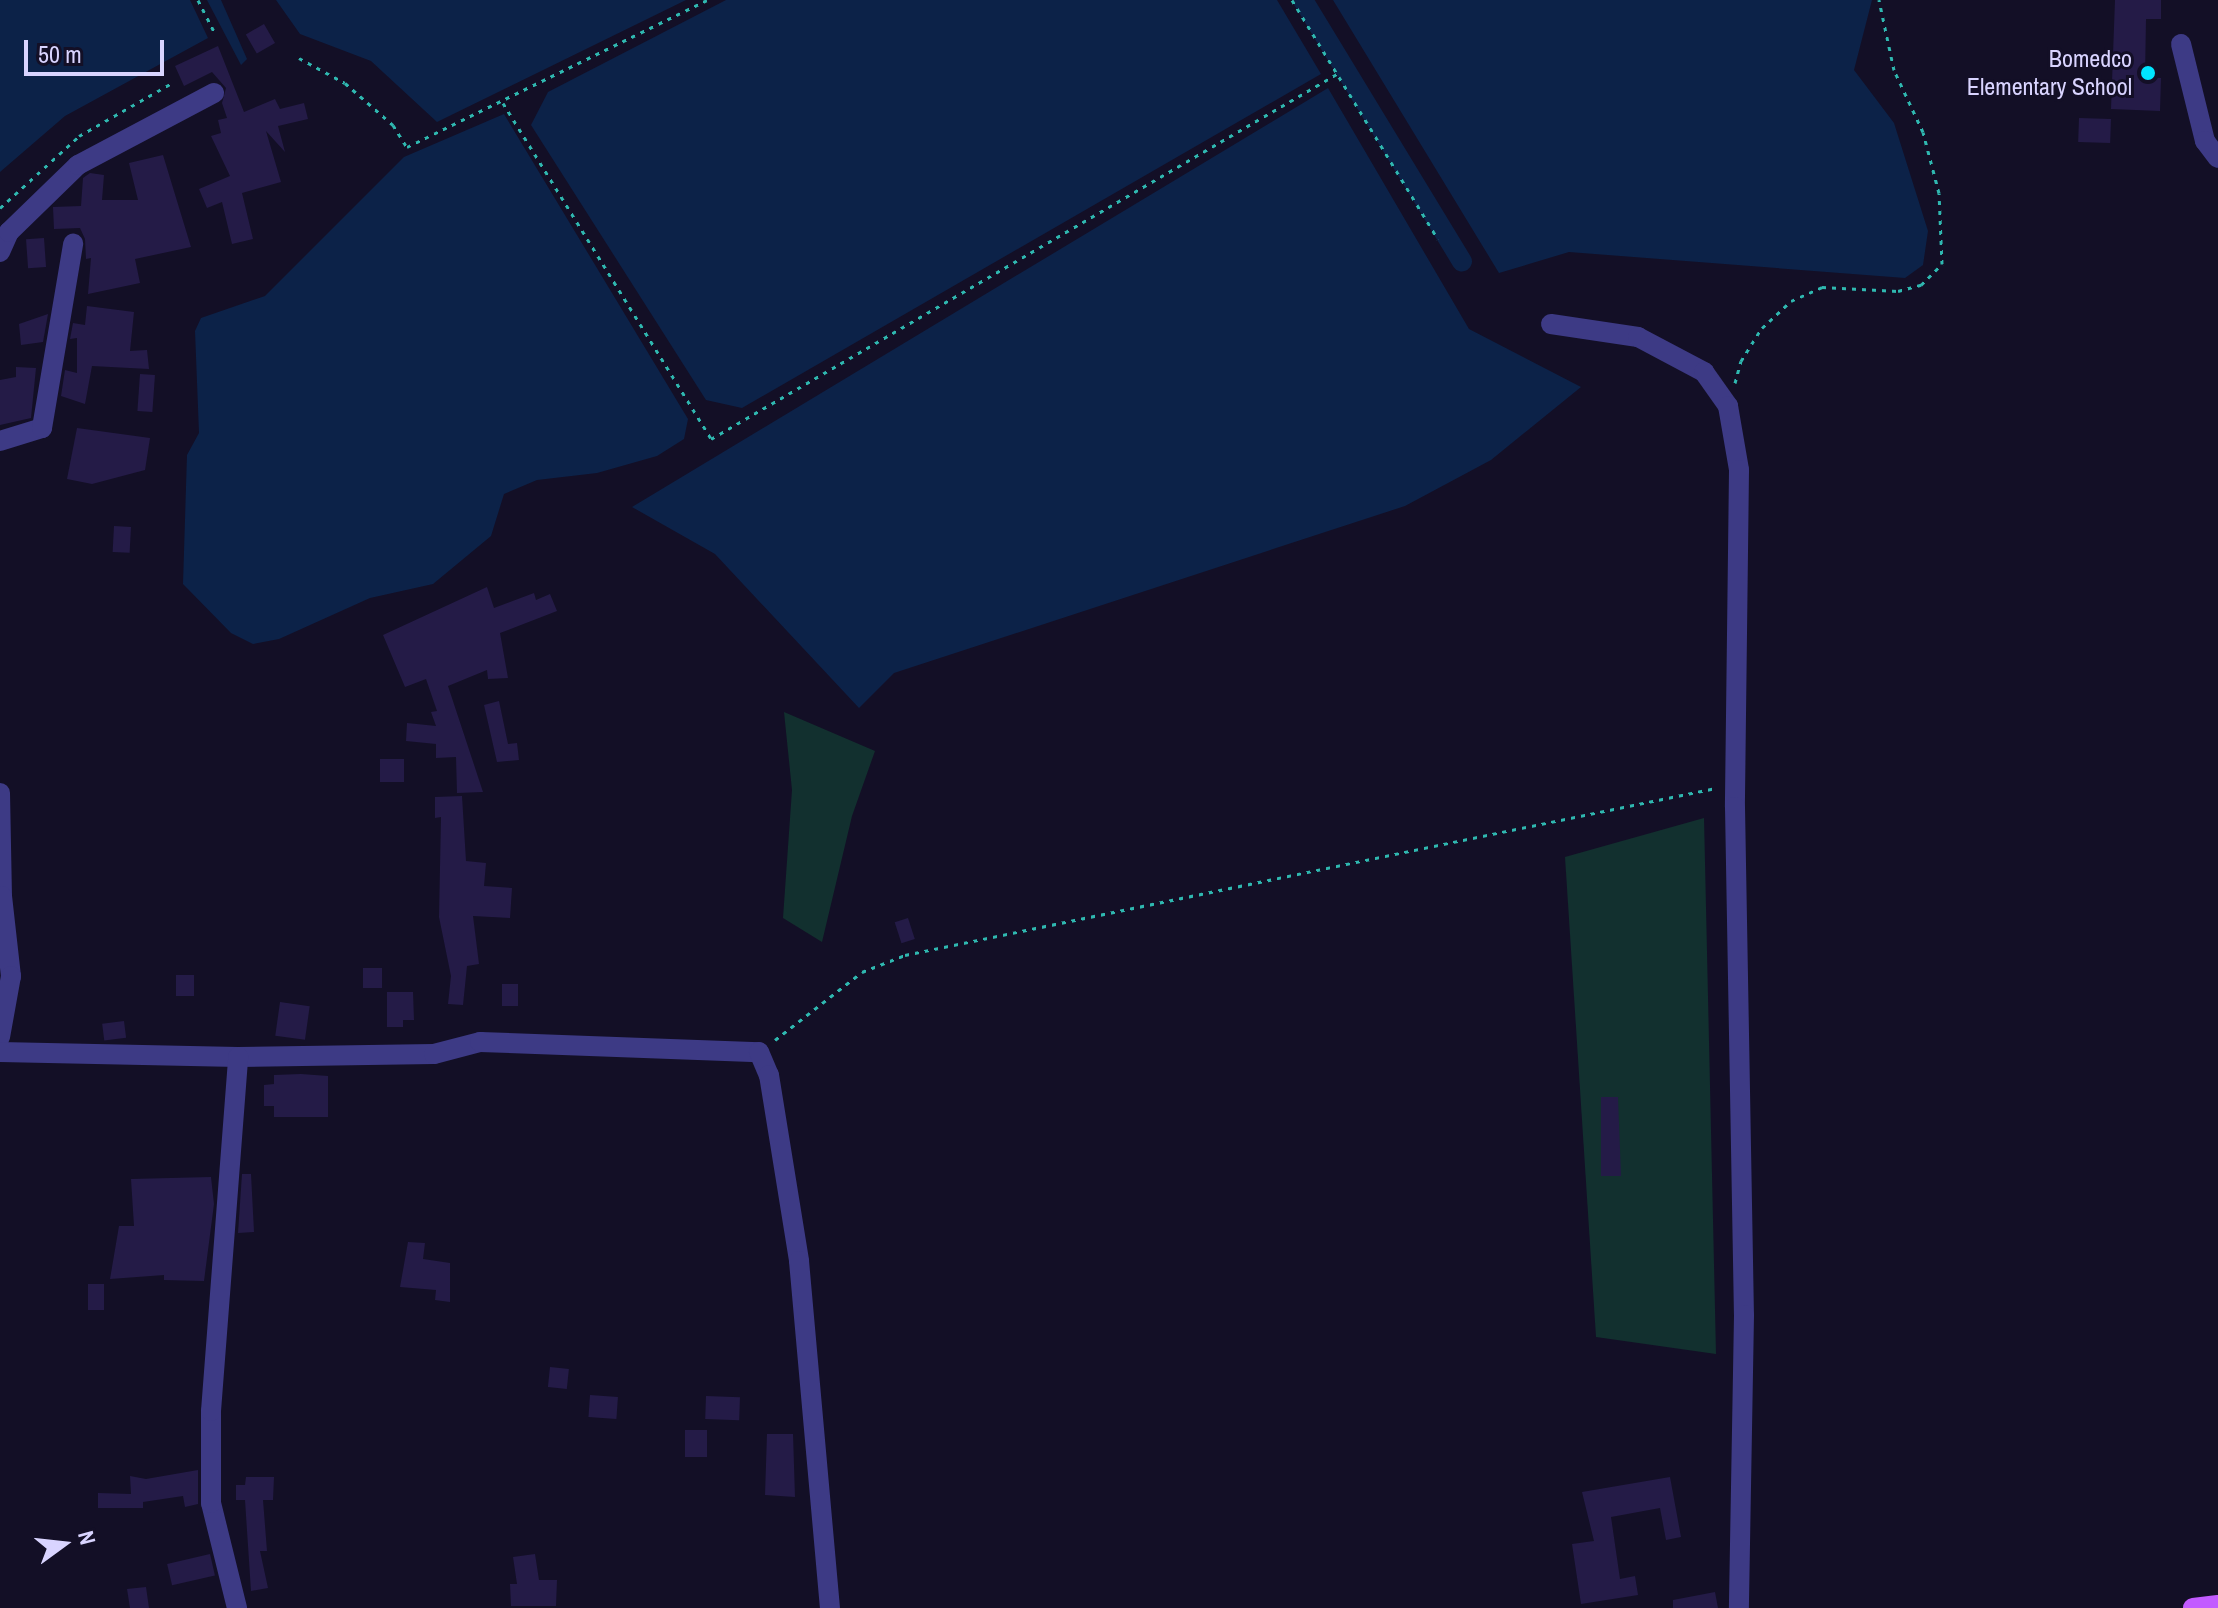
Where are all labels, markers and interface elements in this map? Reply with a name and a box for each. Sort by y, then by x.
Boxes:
scale bar [28,24,168,74]
text: 50 m [38,38,82,70]
place label: Bomedco Elementary School [1967,45,2132,101]
marker: Bomedco Elementary School [2139,64,2157,82]
north arrow [24,1504,104,1584]
text: N [71,1528,103,1548]

